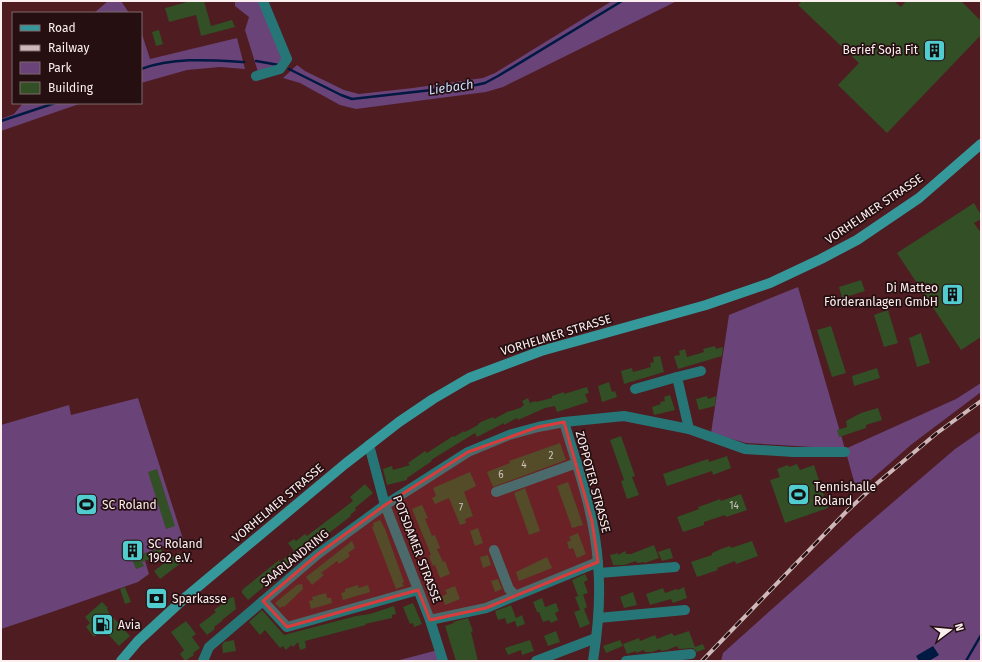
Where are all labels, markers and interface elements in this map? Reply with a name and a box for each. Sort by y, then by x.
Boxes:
legend [12,12,142,104]
text: Road [48,21,76,35]
building icon: Berief Soja Fit [921,37,947,63]
text: Railway [48,41,89,55]
place label: Berief Soja Fit [843,43,919,57]
text: Park [48,61,72,75]
water label: Liebach [427,76,475,98]
text: Building [48,81,94,95]
street label: VORHELMER STRASSE [823,171,925,247]
place label: Di Matteo Förderanlagen GmbH [824,281,938,309]
building icon: Di Matteo Förderanlagen GmbH [940,282,966,308]
street label: VORHELMER STRASSE [499,312,613,358]
street label: ZOPPOTER STRASSE [573,429,613,535]
house number: 2 [549,450,554,462]
house number: 4 [521,459,527,471]
street label: VORHELMER STRASSE [230,461,326,545]
house number: 6 [498,469,504,481]
place label: Tennishalle Roland [814,480,876,508]
sports icon: Tennishalle Roland [786,481,812,507]
sports icon: SC Roland [73,492,99,518]
street label: POTSDAMER STRASSE [390,493,444,605]
place label: SC Roland [102,498,157,512]
house number: 14 [729,500,740,512]
house number: 7 [459,502,464,514]
street label: SAARLANDRING [258,526,332,590]
place label: SC Roland 1962 e.V. [148,537,203,565]
building icon: SC Roland 1962 e.V. [120,538,146,564]
bank icon: Sparkasse [143,586,169,612]
place label: Sparkasse [172,592,227,606]
north arrow [930,610,970,650]
fuel station icon: Avia [90,612,116,638]
place label: Avia [118,618,141,632]
text: N [952,622,966,633]

